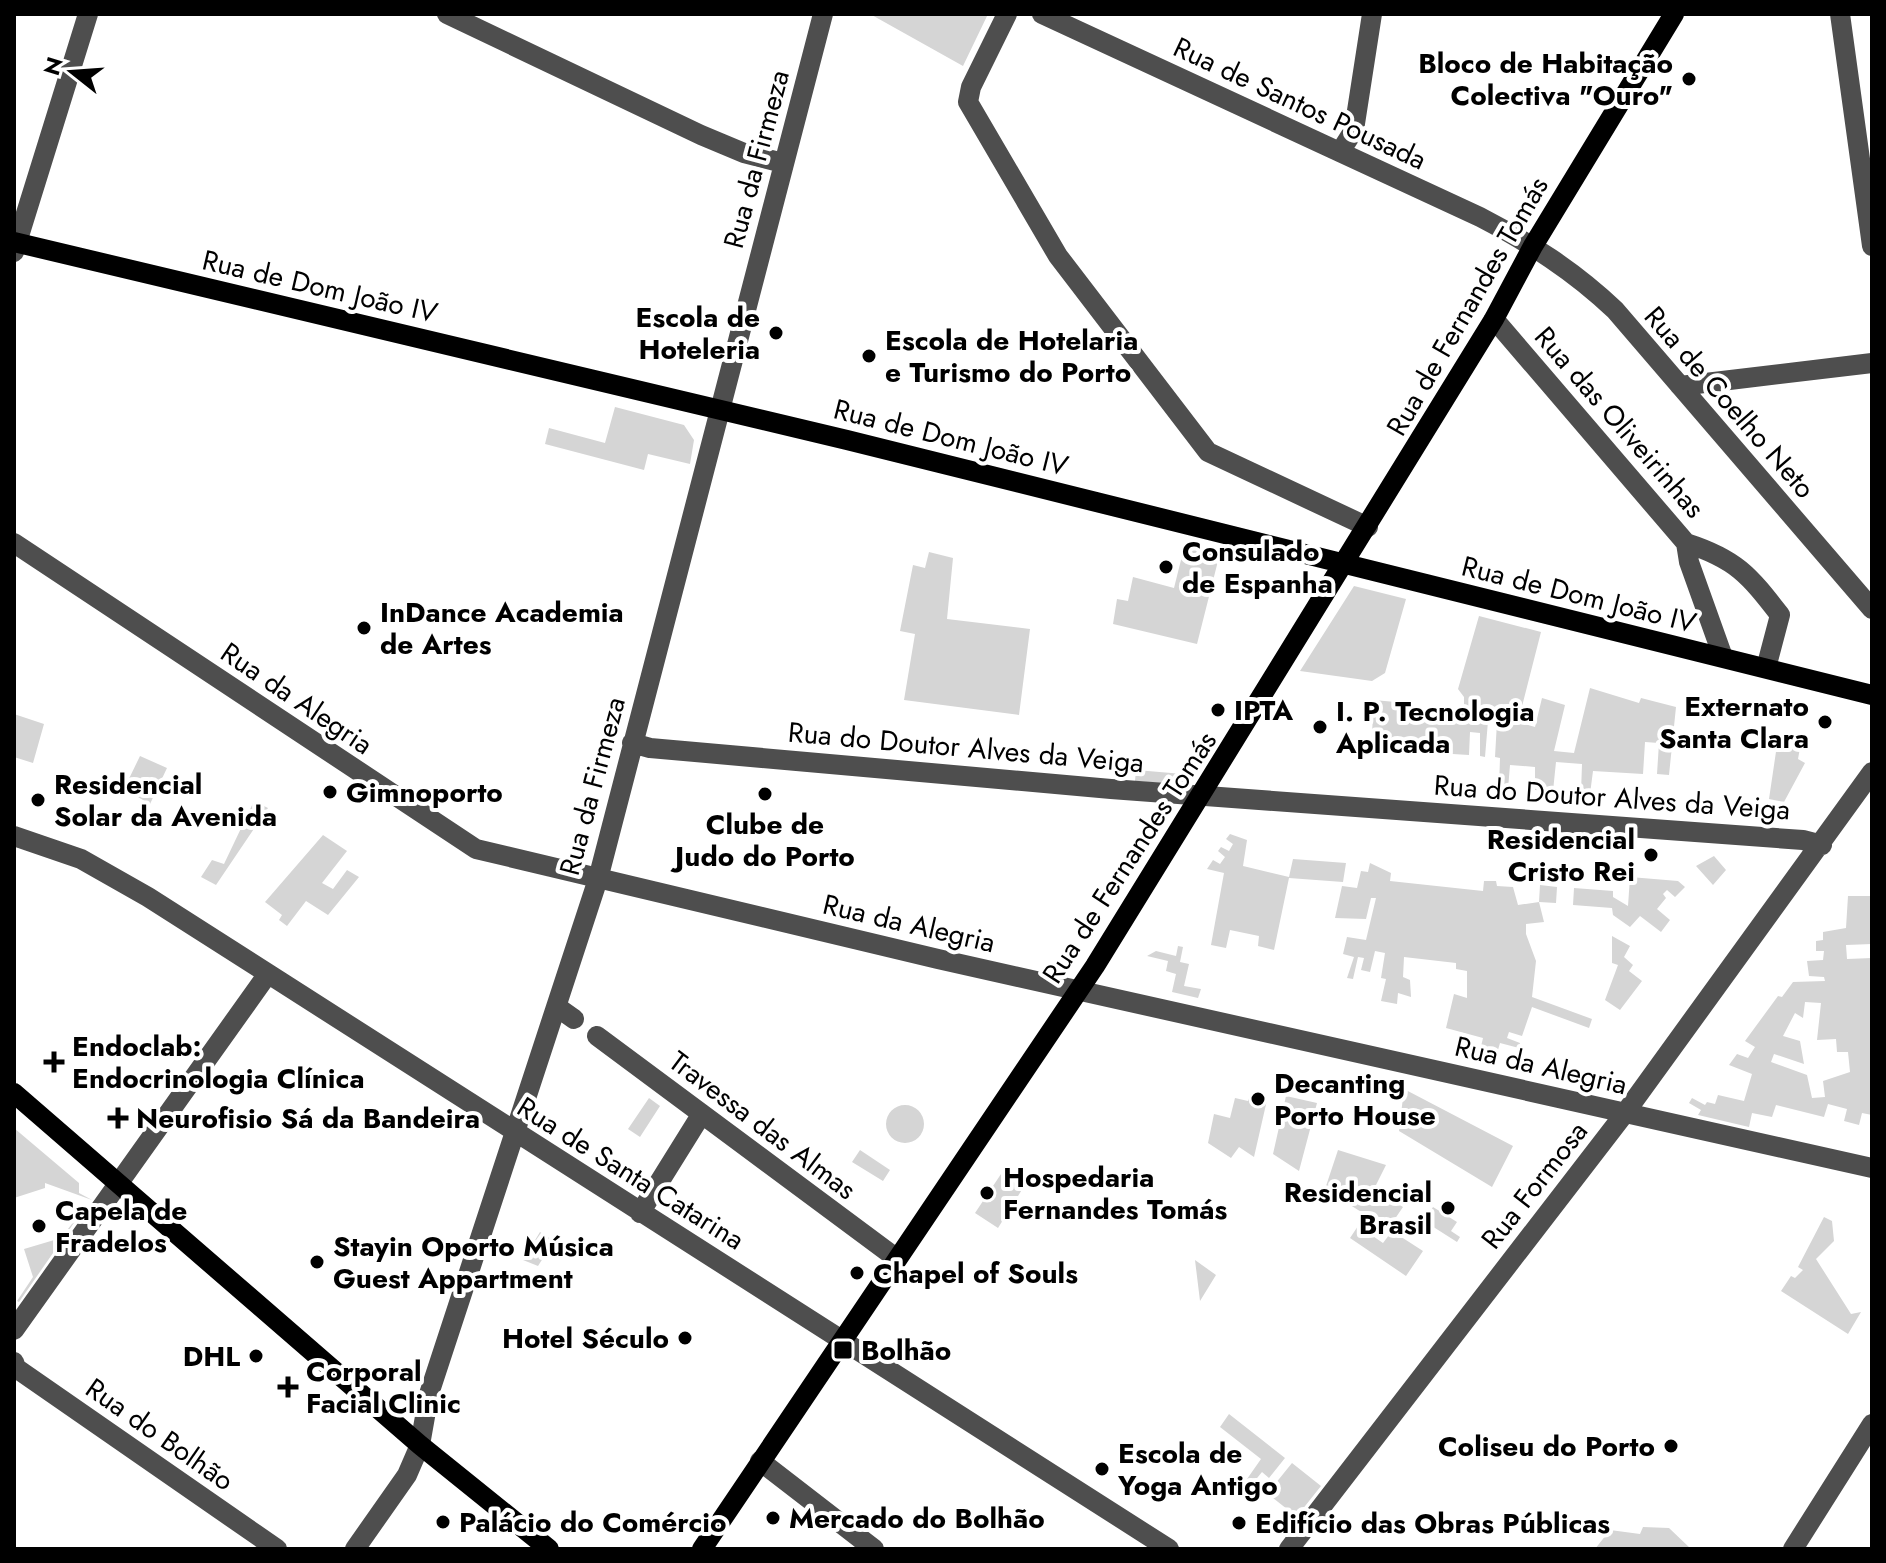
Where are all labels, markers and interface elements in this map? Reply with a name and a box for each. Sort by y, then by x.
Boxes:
street label: Rua de Santos Pousada [1167,27,1433,180]
north arrow [32,32,112,112]
place label: Bloco de Habitação Colectiva "Ouro" [1418,43,1673,116]
text: N [35,53,71,79]
street label: Rua da Firmeza [713,65,800,253]
marker: Bloco de Habitação Colectiva "Ouro" [1680,70,1698,88]
street label: Rua de Fernandes Tomás [1376,169,1559,444]
street label: Rua de Dom João IV [198,239,442,334]
place label: Escola de Hoteleria [636,297,760,370]
street label: Rua de Coelho Neto [1634,297,1825,507]
street label: Rua das Oliveirinhas [1525,318,1714,527]
place label: Escola de Hotelaria e Turismo do Porto [885,320,1138,393]
marker: Escola de Hoteleria [767,324,785,342]
marker: Escola de Hotelaria e Turismo do Porto [860,347,878,365]
street label: Rua de Dom João IV [829,389,1073,487]
place label: Consulado de Espanha [1182,531,1333,604]
street label: Rua de Dom João IV [1457,546,1701,644]
marker: Consulado de Espanha [1157,558,1175,576]
place label: InDance Academia de Artes [380,592,624,665]
marker: InDance Academia de Artes [355,619,373,637]
street label: Rua da Alegria [212,632,381,765]
place label: Externato Santa Clara [1659,686,1809,759]
place label: IPTA [1234,690,1293,731]
place label: I. P. Tecnologia Aplicada [1335,691,1535,764]
street label: Rua da Firmeza [549,692,636,880]
marker: IPTA [1209,701,1227,719]
street label: Rua do Doutor Alves da Veiga [786,712,1146,783]
marker: Externato Santa Clara [1816,713,1834,731]
marker: I. P. Tecnologia Aplicada [1311,718,1329,736]
street label: Rua de Fernandes Tomás [1032,723,1226,991]
place label: Residencial Solar da Avenida [54,764,277,837]
street label: Rua do Doutor Alves da Veiga [1432,765,1791,830]
place label: Gimnoporto [346,772,503,813]
marker: Gimnoporto [321,783,339,801]
marker: Clube de Judo do Porto [756,785,774,803]
marker: Residencial Solar da Avenida [29,791,47,809]
place label: Clube de Judo do Porto [670,804,855,877]
place label: Residencial Cristo Rei [1487,819,1635,892]
marker: Residencial Cristo Rei [1642,846,1660,864]
street label: Rua da Alegria [819,884,999,963]
place label: Endoclab: Endocrinologia Clínica [72,1026,365,1099]
street label: Rua da Alegria [1451,1026,1631,1105]
street label: Travessa das Almas [660,1041,865,1210]
marker: Endoclab: Endocrinologia Clínica [43,1051,65,1073]
place label: Decanting Porto House [1274,1063,1436,1136]
street label: Rua de Santa Catarina [509,1087,752,1260]
marker: Decanting Porto House [1249,1090,1267,1108]
place label: Neurofisio Sá da Bandeira [136,1098,480,1139]
marker: Neurofisio Sá da Bandeira [107,1107,129,1129]
street label: Rua Formosa [1471,1113,1597,1258]
place label: Hospedaria Fernandes Tomás [1003,1157,1228,1230]
place label: Residencial Brasil [1284,1172,1432,1245]
marker: Hospedaria Fernandes Tomás [978,1184,996,1202]
place label: Capela de Fradelos [55,1190,187,1263]
marker: Residencial Brasil [1439,1199,1457,1217]
marker: Capela de Fradelos [30,1217,48,1235]
place label: Stayin Oporto Música Guest Appartment [333,1226,614,1299]
marker: Stayin Oporto Música Guest Appartment [308,1253,326,1271]
place label: Chapel of Souls [873,1253,1078,1294]
marker: Chapel of Souls [848,1264,866,1282]
place label: Hotel Século [502,1318,669,1359]
marker: Hotel Século [676,1329,694,1347]
place label: Bolhão [861,1330,951,1371]
place label: DHL [183,1336,240,1377]
marker: Bolhão [832,1339,854,1361]
marker: DHL [247,1347,265,1365]
place label: Corporal Facial Clinic [306,1351,461,1424]
street label: Rua do Bolhão [77,1368,242,1501]
marker: Corporal Facial Clinic [277,1376,299,1398]
place label: Coliseu do Porto [1438,1426,1655,1467]
place label: Escola de Yoga Antigo [1117,1433,1278,1506]
marker: Coliseu do Porto [1662,1437,1680,1455]
marker: Escola de Yoga Antigo [1093,1460,1111,1478]
place label: Mercado do Bolhão [789,1498,1045,1539]
place label: Palácio do Comércio [459,1502,727,1543]
place label: Edifício das Obras Públicas [1255,1503,1610,1544]
marker: Mercado do Bolhão [764,1509,782,1527]
marker: Palácio do Comércio [434,1513,452,1531]
marker: Edifício das Obras Públicas [1230,1514,1248,1532]

